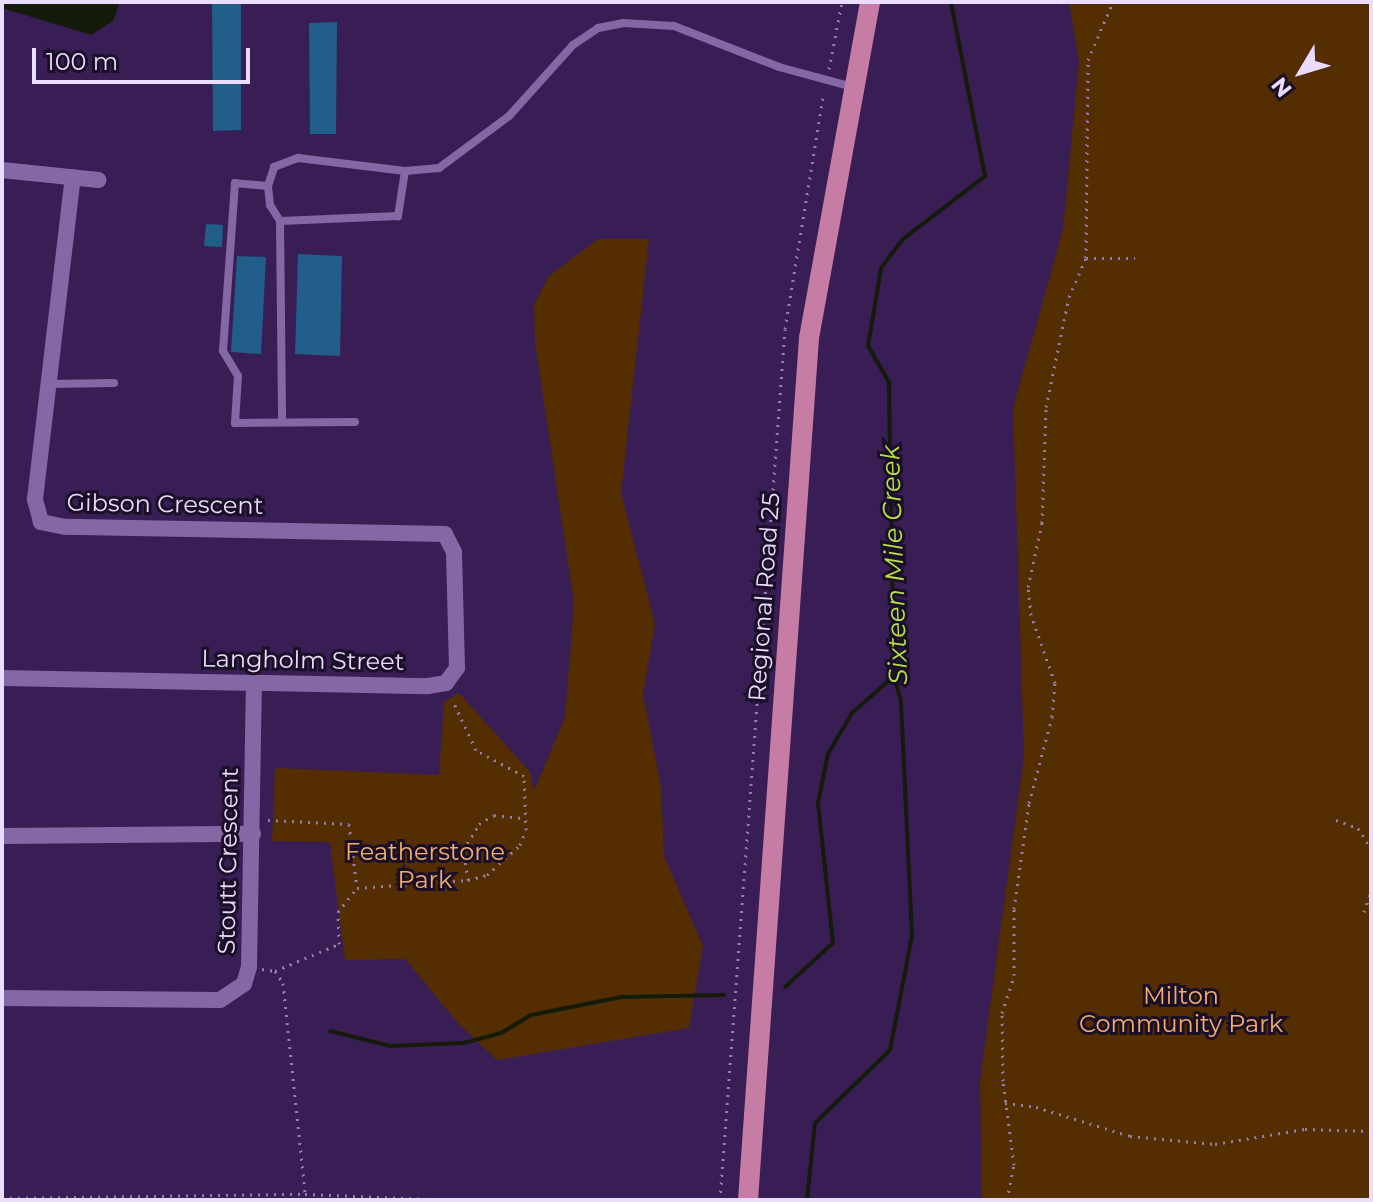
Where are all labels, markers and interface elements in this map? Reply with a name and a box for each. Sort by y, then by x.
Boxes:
scale bar [36,32,254,82]
north arrow [1261,32,1341,112]
text: 100 m [46,47,118,76]
text: N [1266,72,1298,102]
water label: Sixteen Mile Creek [875,445,915,685]
street label: Gibson Crescent [66,488,264,520]
street label: Regional Road 25 [742,492,786,702]
street label: Langholm Street [201,644,405,676]
street label: Stoutt Crescent [212,767,244,955]
park label: Featherstone Park [345,838,505,894]
park label: Milton Community Park [1079,982,1283,1038]

